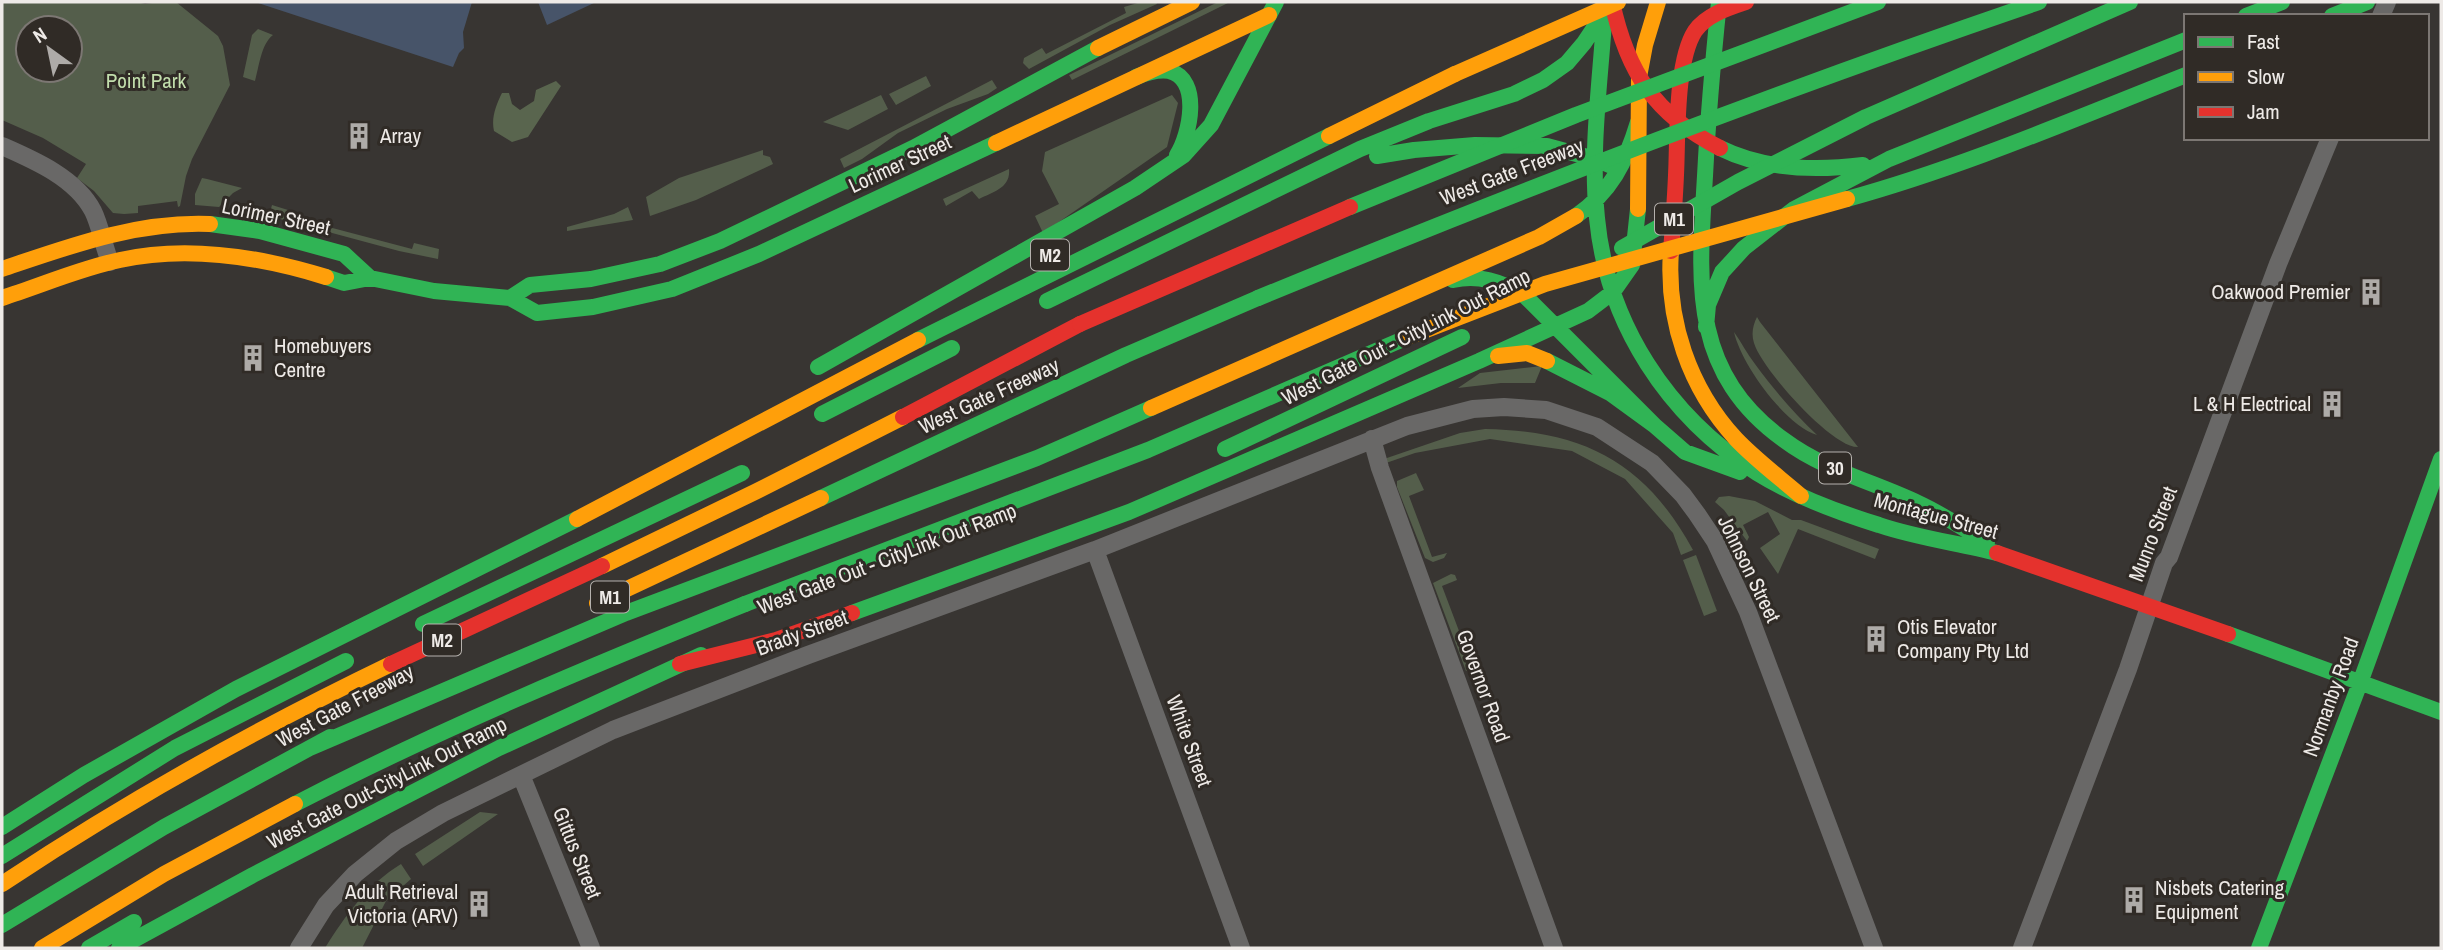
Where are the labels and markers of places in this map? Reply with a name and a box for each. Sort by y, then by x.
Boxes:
building icon: Array [344,121,374,151]
place label: Array [379,121,422,150]
place label: Oakwood Premier [2211,277,2350,306]
building icon: Oakwood Premier [2356,277,2386,307]
place label: Homebuyers Centre [274,331,372,384]
building icon: Homebuyers Centre [238,343,268,373]
place label: L & H Electrical [2193,389,2311,418]
building icon: L & H Electrical [2317,389,2347,419]
place label: Otis Elevator Company Pty Ltd [1897,612,2029,665]
building icon: Otis Elevator Company Pty Ltd [1861,624,1891,654]
place label: Nisbets Catering Equipment [2155,873,2285,926]
place label: Adult Retrieval Victoria (ARV) [344,877,458,930]
building icon: Nisbets Catering Equipment [2119,885,2149,915]
building icon: Adult Retrieval Victoria (ARV) [464,889,494,919]

